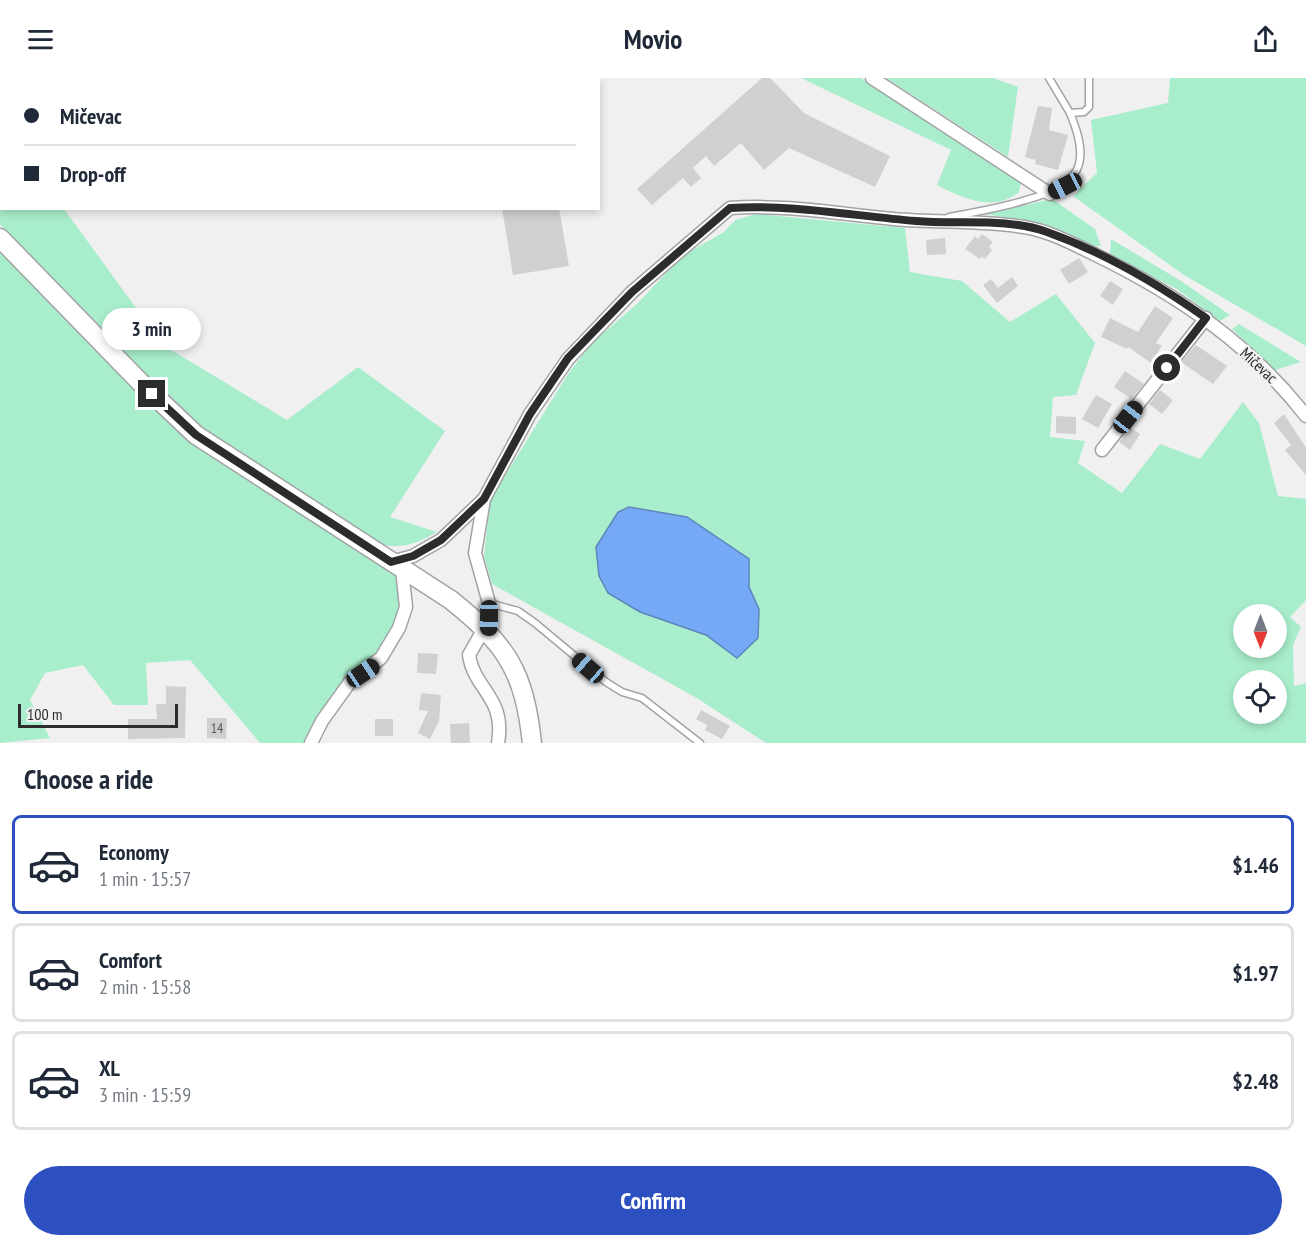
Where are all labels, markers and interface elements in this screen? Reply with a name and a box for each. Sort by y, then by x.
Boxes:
text: Movio [624,22,682,56]
icon: menu [24,23,57,56]
icon: share [1249,23,1282,56]
text: Mičevac [60,102,122,130]
text: Drop-off [60,160,126,188]
car [1045,170,1085,202]
callout: 3 min [102,307,201,349]
text: 3 min [131,316,172,342]
street label: Mičevac [1236,343,1282,387]
route start [1153,354,1180,381]
route end [138,380,165,407]
car [1110,397,1146,437]
car [480,600,498,636]
north arrow [1233,604,1287,658]
map controls [1233,604,1287,724]
car [569,649,607,687]
car [343,655,383,691]
button: locate [1233,670,1287,724]
scale bar [18,701,178,728]
text: 100 m [27,704,62,724]
house number: 14 [211,719,224,737]
text: Choose a ride [24,762,153,796]
icon: car [27,838,81,892]
text: Economy [99,838,169,866]
text: $1.46 [1232,851,1279,879]
text: 1 min · 15:57 [99,866,191,892]
icon: car [27,946,81,1000]
text: Comfort [99,946,162,974]
text: $1.97 [1232,959,1279,987]
text: 2 min · 15:58 [99,974,191,1000]
icon: car [27,1054,81,1108]
text: XL [99,1054,120,1082]
text: $2.48 [1232,1067,1279,1095]
text: 3 min · 15:59 [99,1082,191,1108]
button: Confirm [24,1166,1282,1235]

